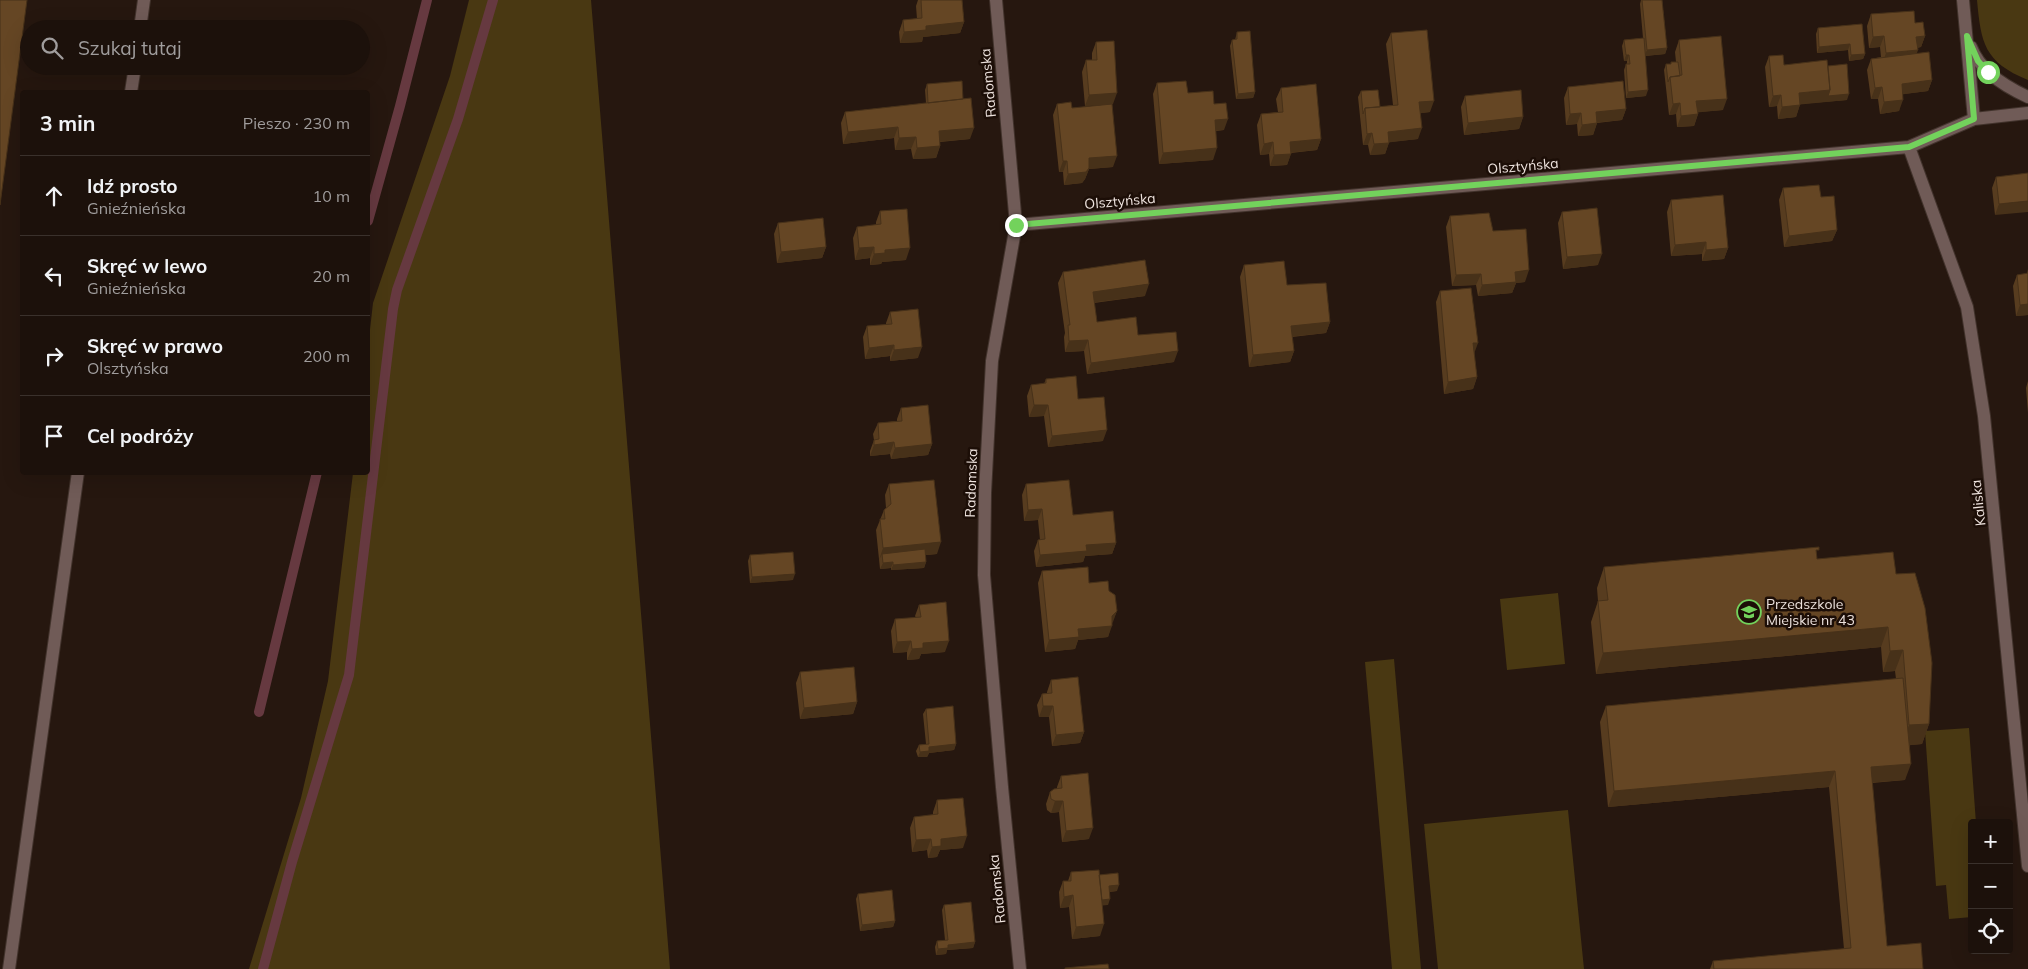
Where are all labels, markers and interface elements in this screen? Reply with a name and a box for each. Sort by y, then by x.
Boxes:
search box [20,20,370,75]
icon: search [38,34,66,62]
text: Szukaj tutaj [78,36,181,60]
street label: Radomska [976,48,1000,118]
route start [1977,61,2000,84]
text: 3 min [40,110,95,136]
text: Pieszo · 230 m [243,113,350,133]
street label: Olsztyńska [1487,154,1559,178]
text: Idź prosto [87,174,178,198]
icon: ahead [40,182,68,210]
text: 10 m [313,186,350,206]
street label: Olsztyńska [1084,189,1156,213]
text: Gnieźnieńska [87,198,186,218]
route end [1005,214,1028,237]
text: Skręć w lewo [87,254,207,278]
icon: left [40,262,68,290]
text: 20 m [313,266,350,286]
text: Gnieźnieńska [87,278,186,298]
text: Skręć w prawo [87,334,223,358]
icon: right [40,342,68,370]
text: 200 m [303,346,350,366]
text: Olsztyńska [87,358,169,378]
icon: arrive [40,422,68,450]
text: Cel podróży [87,424,193,448]
street label: Radomska [961,448,981,518]
street label: Kaliska [1967,479,1989,527]
place label: Przedszkole Miejskie nr 43 [1766,595,1855,629]
school or university icon: Przedszkole Miejskie nr 43 [1736,599,1762,625]
map controls [1968,819,2013,954]
button: + [1968,819,2013,864]
street label: Radomska [984,854,1010,924]
button: − [1968,864,2013,909]
button: locate [1968,909,2013,954]

